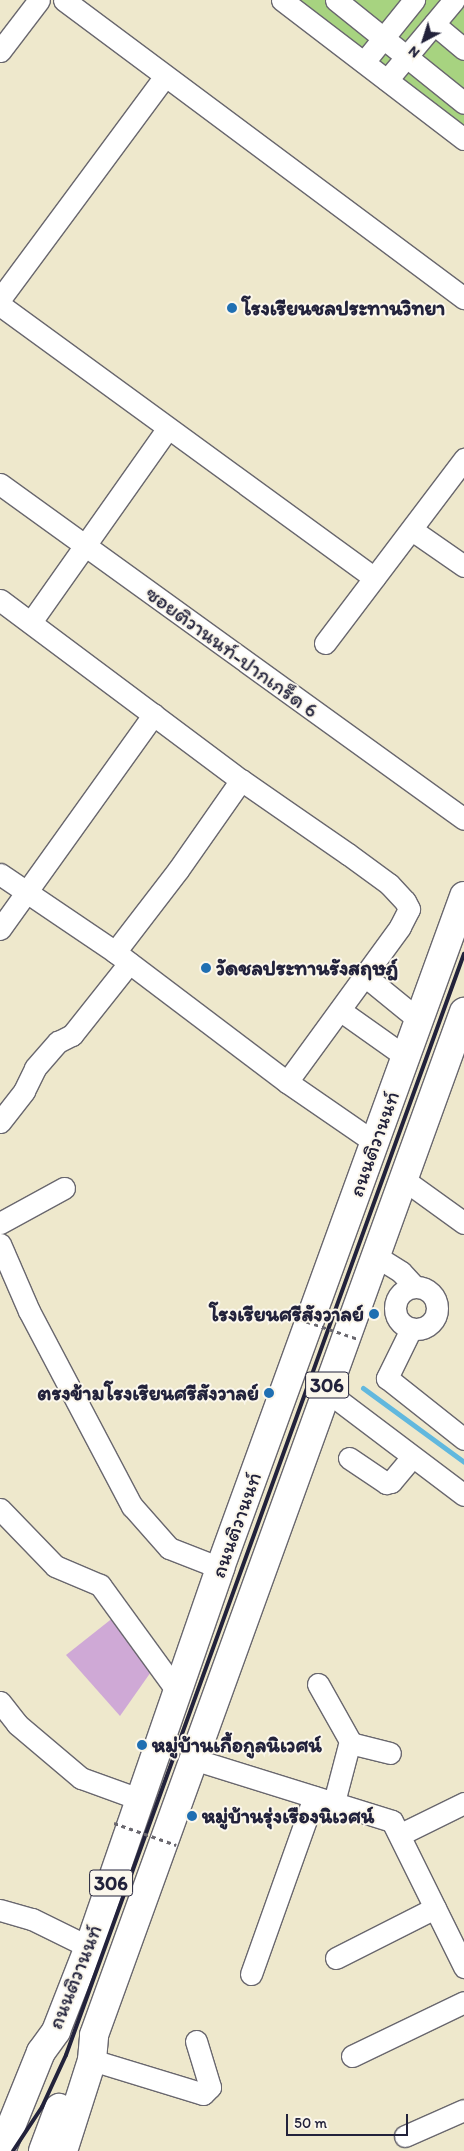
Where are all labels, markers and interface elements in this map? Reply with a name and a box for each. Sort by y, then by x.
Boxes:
north arrow [399,15,449,65]
text: N [405,42,423,61]
place label: โรงเรียนชลประทานวิทยา [242,295,445,321]
marker: โรงเรียนชลประทานวิทยา [226,302,238,314]
street label: ซอยติวานนท์-ปากเกร็ด 6 [141,581,323,723]
place label: วัดชลประทานรังสฤษฎ์ [216,955,398,981]
marker: วัดชลประทานรังสฤษฎ์ [200,962,212,974]
street label: ถนนติวานนท์ [343,1088,405,1200]
place label: โรงเรียนศรีสังวาลย์ [210,1301,364,1327]
marker: โรงเรียนศรีสังวาลย์ [368,1308,380,1320]
road number: 306 [304,1368,350,1402]
place label: ตรงข้ามโรงเรียนศรีสังวาลย์ [37,1380,259,1406]
marker: ตรงข้ามโรงเรียนศรีสังวาลย์ [263,1387,275,1399]
street label: ถนนติวานนท์ [205,1469,267,1581]
place label: หมู่บ้านเกื้อกูลนิเวศน์ [152,1732,322,1758]
marker: หมู่บ้านเกื้อกูลนิเวศน์ [136,1739,148,1751]
place label: หมู่บ้านรุ่งเรืองนิเวศน์ [202,1803,374,1829]
marker: หมู่บ้านรุ่งเรืองนิเวศน์ [186,1810,198,1822]
road number: 306 [88,1866,134,1900]
street label: ถนนติวานนท์ [43,1921,107,2033]
scale bar [289,2104,412,2136]
text: 50 m [294,2114,327,2132]

